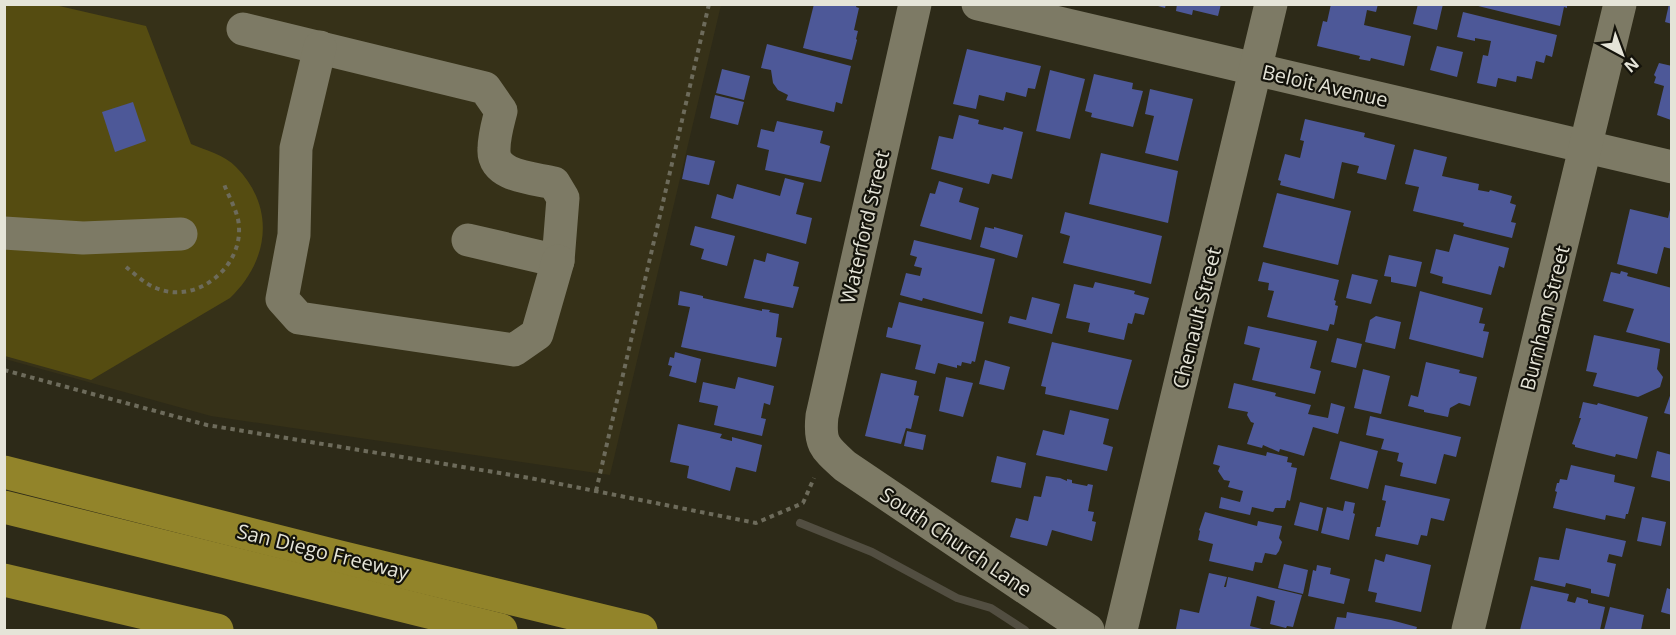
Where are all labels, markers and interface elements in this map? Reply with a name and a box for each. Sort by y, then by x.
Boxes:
north arrow [1592,24,1652,84]
text: N [1620,53,1644,78]
street label: Beloit Avenue [1260,58,1391,113]
street label: Waterford Street [834,148,895,306]
street label: Burnham Street [1513,243,1576,393]
street label: Chenault Street [1166,244,1227,391]
street label: South Church Lane [875,481,1037,602]
street label: San Diego Freeway [234,517,413,586]

